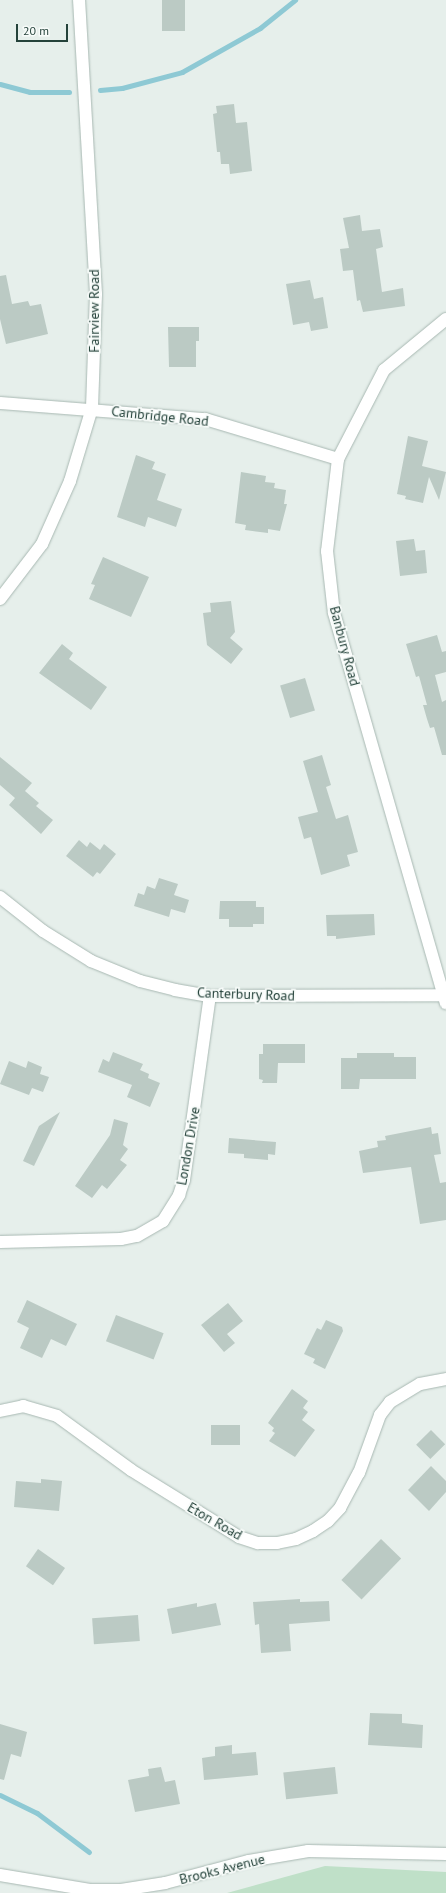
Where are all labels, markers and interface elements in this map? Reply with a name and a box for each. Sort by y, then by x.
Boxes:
scale bar [18,16,70,42]
text: 20 m [23,23,49,38]
street label: Fairview Road [86,269,102,353]
street label: Cambridge Road [111,403,209,429]
street label: Banbury Road [326,604,364,688]
street label: Canterbury Road [196,984,296,1004]
street label: London Drive [173,1105,203,1187]
street label: Eton Road [185,1499,245,1543]
street label: Brooks Avenue [177,1850,267,1888]

